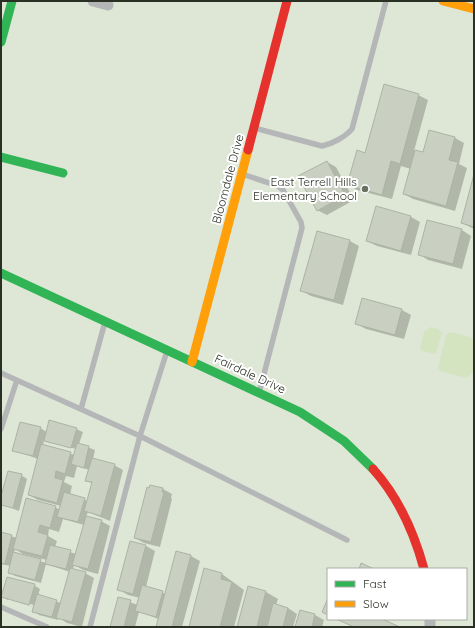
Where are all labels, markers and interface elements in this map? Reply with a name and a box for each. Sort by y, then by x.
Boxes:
street label: Bloomdale Drive [208,132,247,225]
place label: East Terrell Hills Elementary School [253,174,357,203]
marker: East Terrell Hills Elementary School [360,184,370,194]
street label: Fairdale Drive [212,351,288,397]
legend [327,568,467,620]
text: Fast [363,576,387,591]
text: Slow [363,596,389,611]

